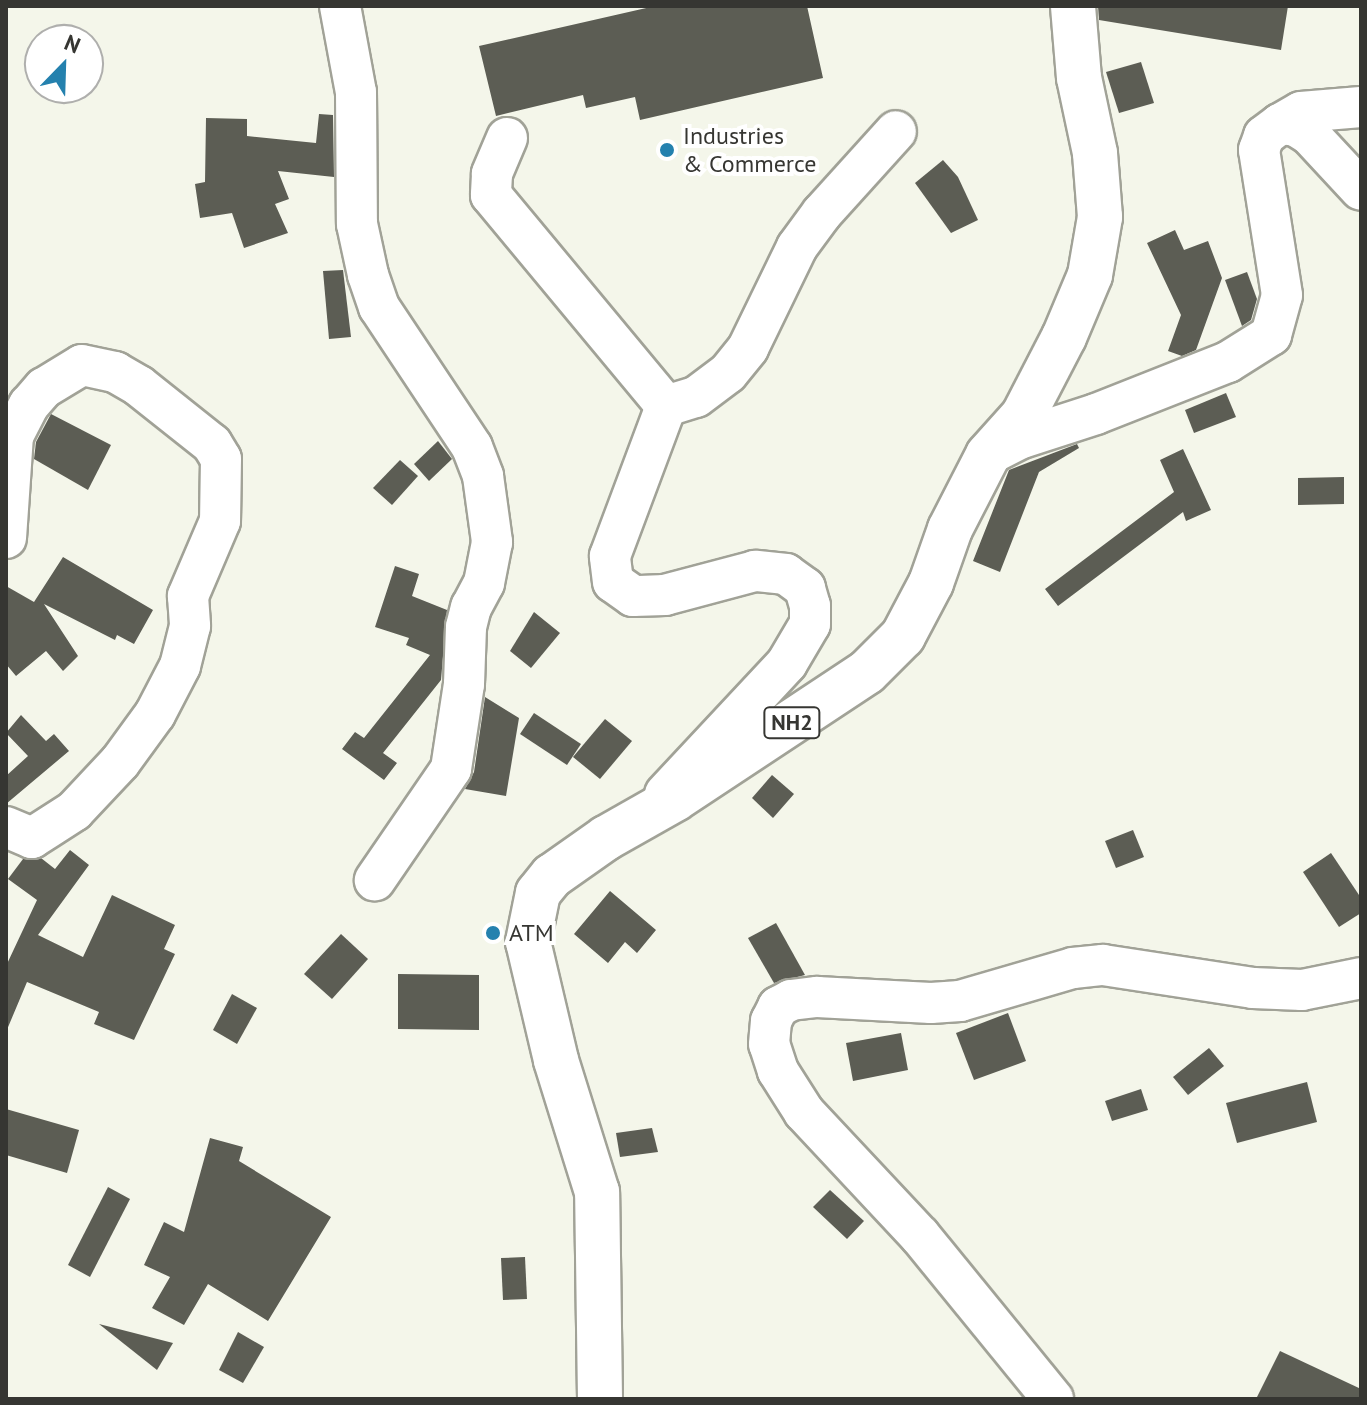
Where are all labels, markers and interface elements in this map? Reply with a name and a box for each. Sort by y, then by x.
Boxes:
north arrow [24,24,104,104]
text: N [60,28,85,59]
place label: Industries & Commerce [683,122,816,178]
marker: Industries & Commerce [658,141,676,159]
road number: NH2 [762,705,822,741]
place label: ATM [509,919,554,947]
marker: ATM [484,924,502,942]

